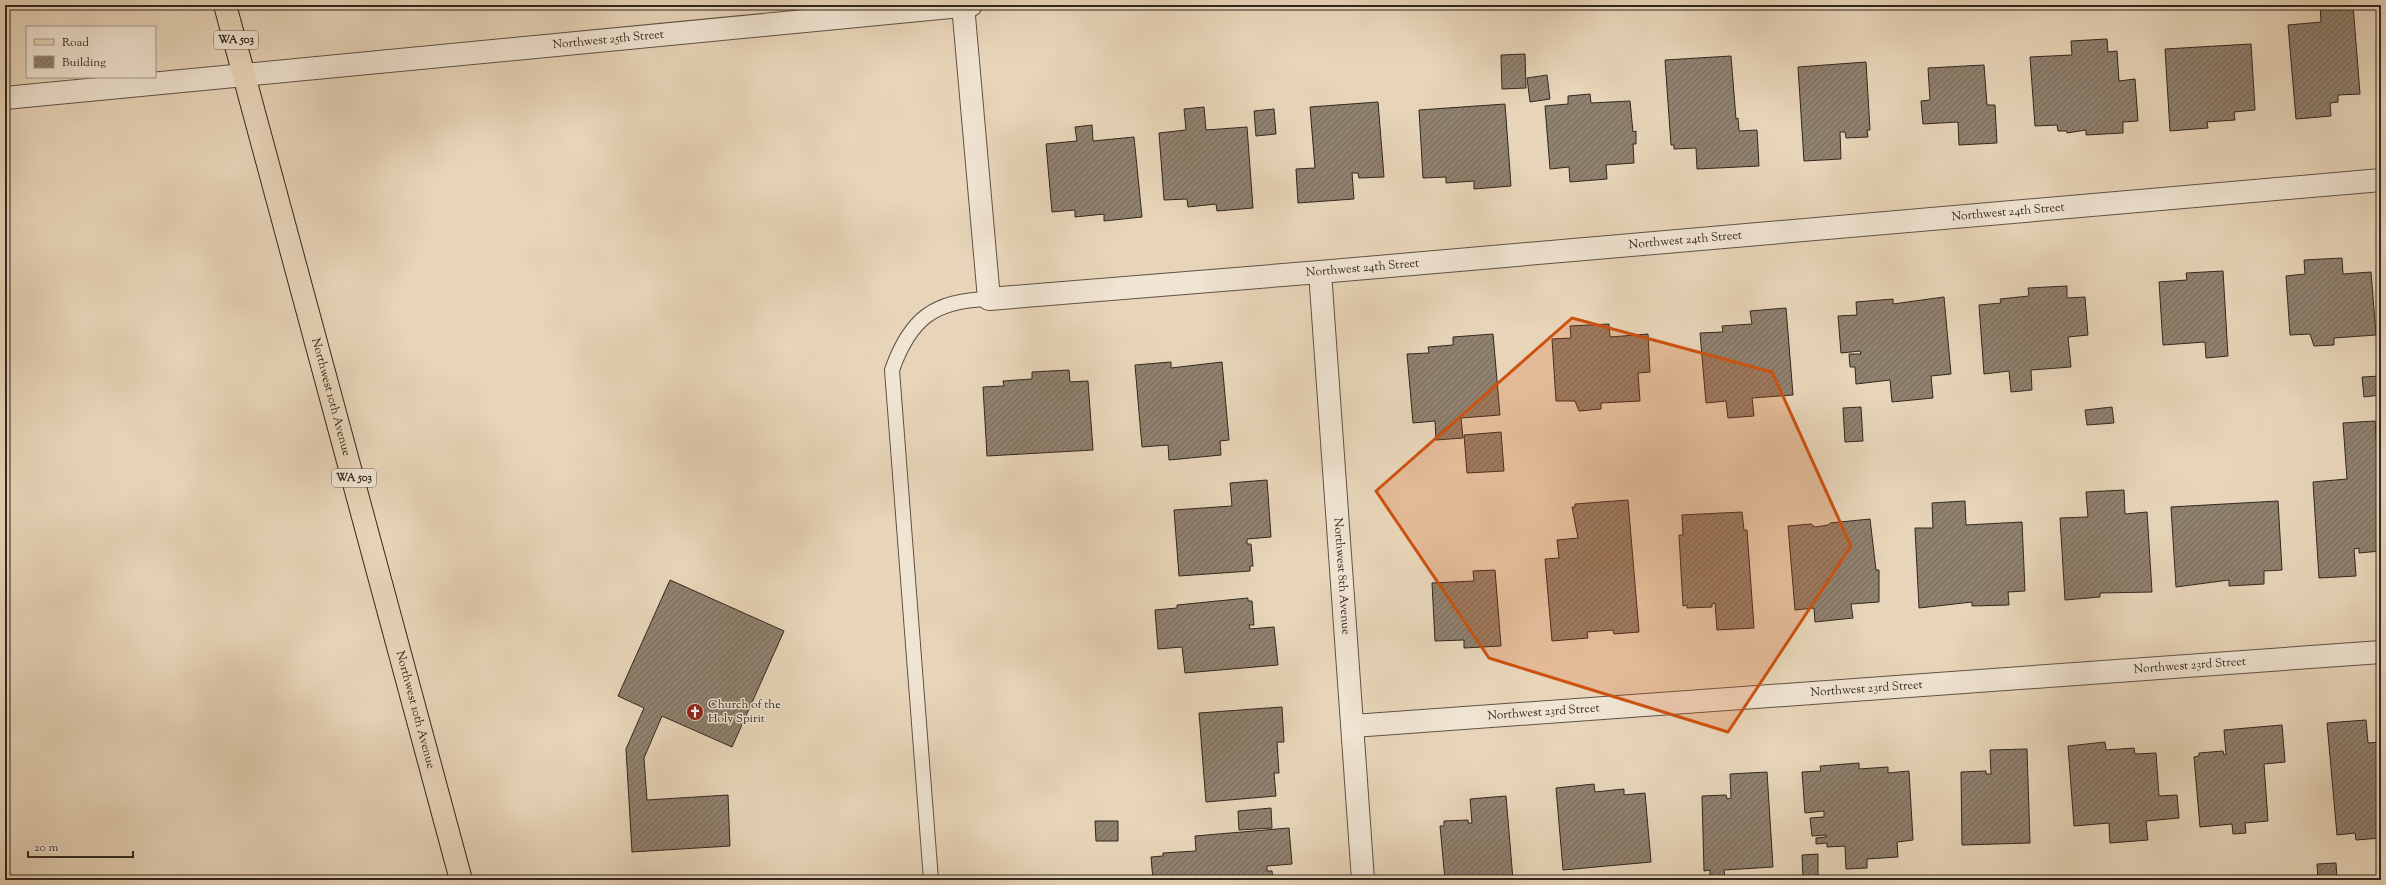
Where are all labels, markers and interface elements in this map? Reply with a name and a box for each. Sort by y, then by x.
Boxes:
legend [26,26,156,78]
street label: Northwest 25th Street [552,26,665,54]
road number: WA 503 [214,31,258,49]
text: Road [62,34,89,52]
text: Building [62,54,106,72]
street label: Northwest 24th Street [1951,198,2065,226]
street label: Northwest 24th Street [1628,226,1743,254]
street label: Northwest 24th Street [1305,254,1420,282]
street label: Northwest 10th Avenue [306,336,355,458]
road number: WA 503 [332,469,376,487]
street label: Northwest 8th Avenue [1328,517,1355,636]
street label: Northwest 10th Avenue [391,649,440,771]
street label: Northwest 23rd Street [2133,653,2247,679]
street label: Northwest 23rd Street [1810,676,1923,702]
place label: Church of the Holy Spirit [708,696,781,728]
street label: Northwest 23rd Street [1487,699,1600,725]
church icon: Church of the Holy Spirit [685,702,705,722]
scale bar [28,833,133,859]
text: 20 m [34,839,59,857]

